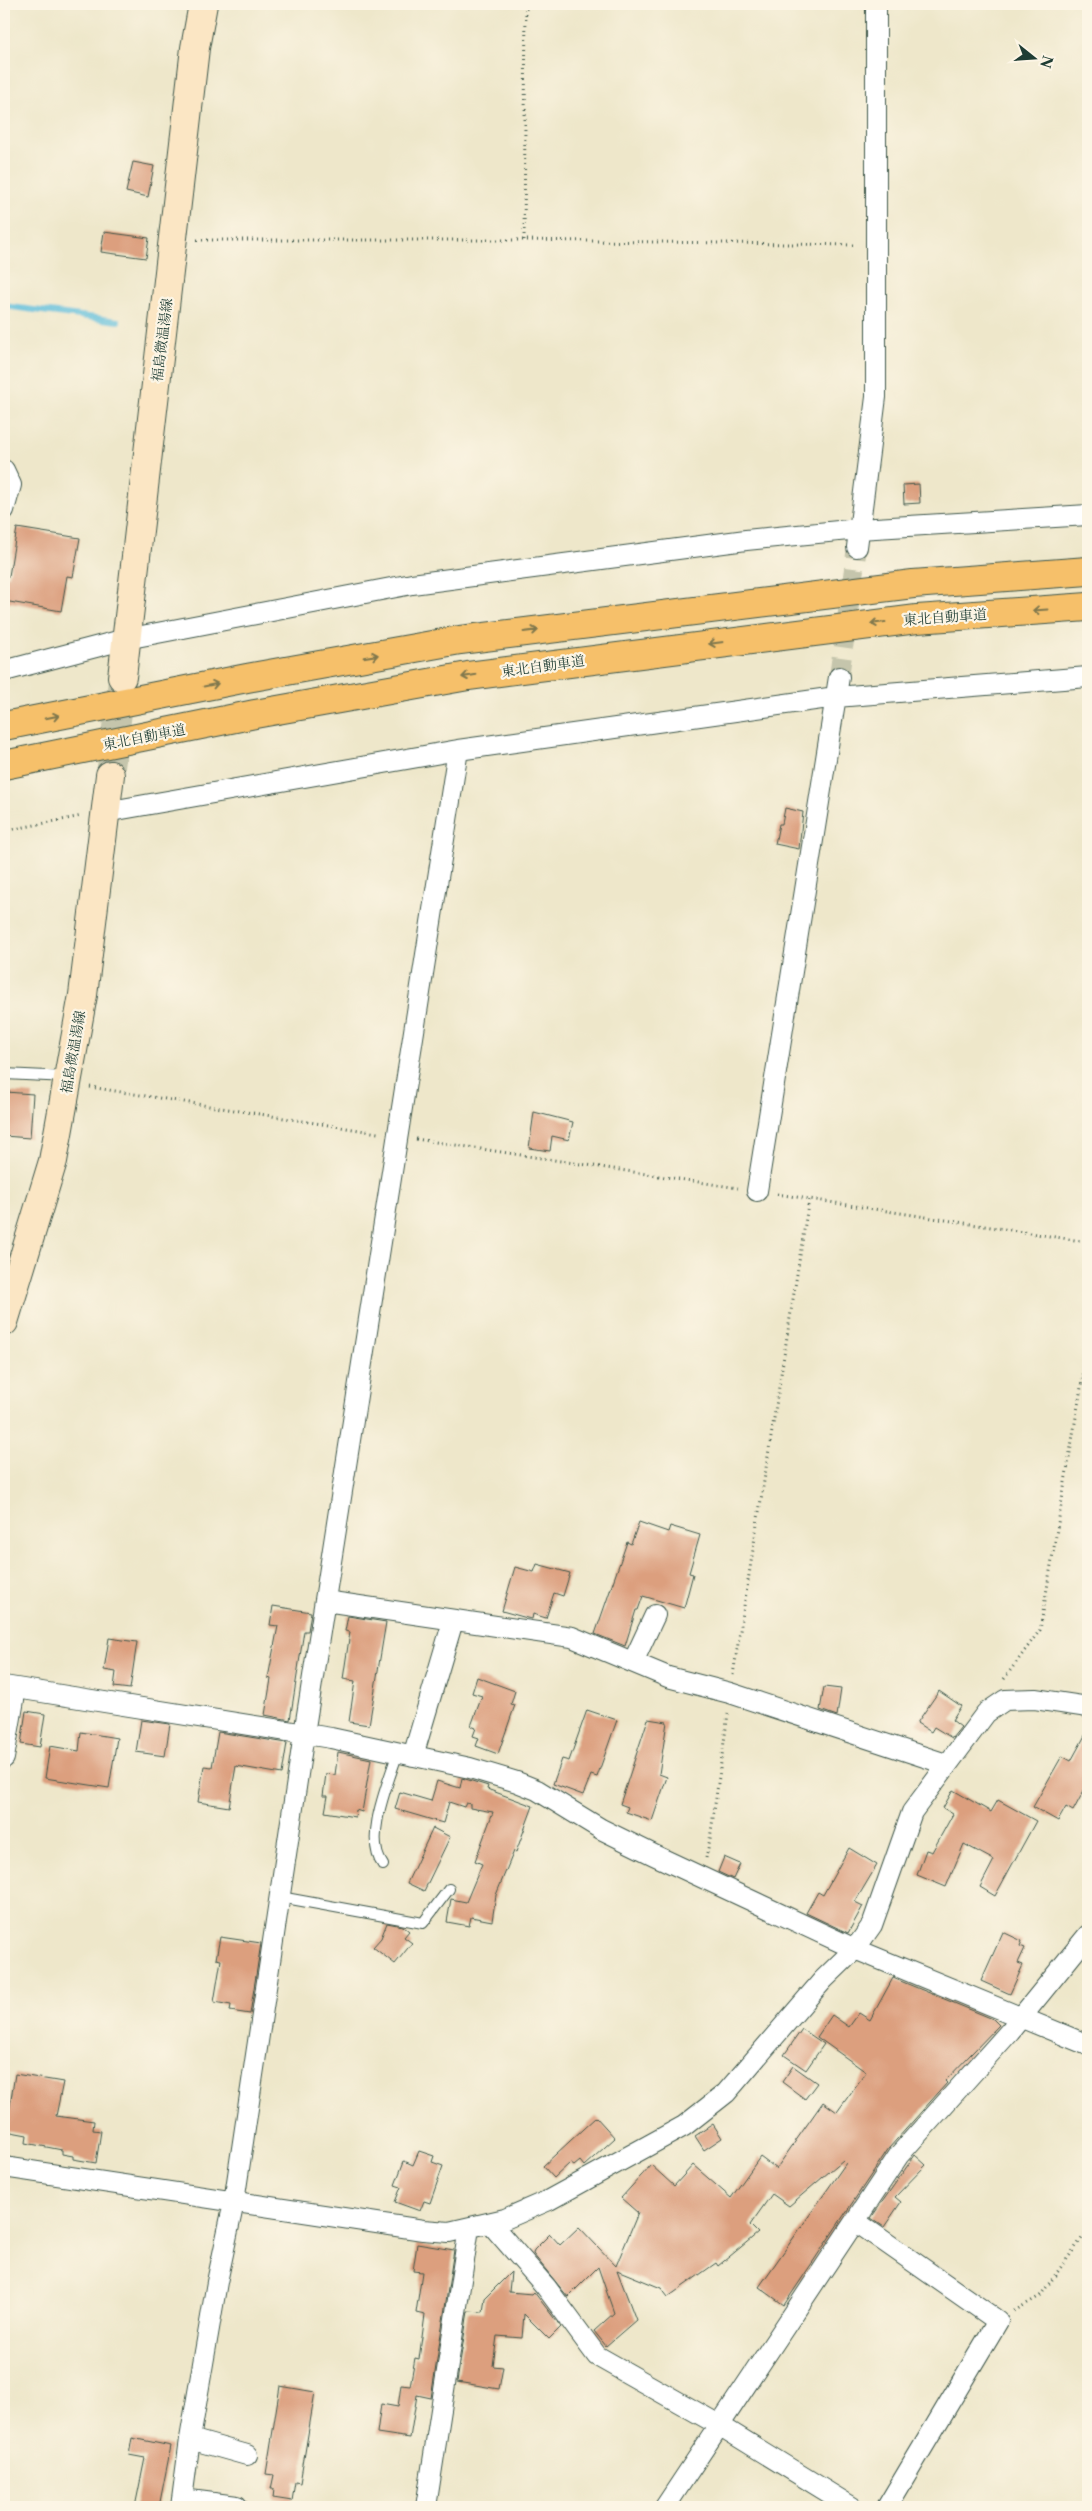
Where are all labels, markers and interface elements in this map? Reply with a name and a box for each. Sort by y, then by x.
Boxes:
north arrow [1010,32,1060,82]
text: N [1036,53,1057,70]
street label: 福島微温湯線 [148,297,176,383]
street label: 東北自動車道 [902,605,988,629]
one-way arrow [1032,606,1048,615]
one-way arrow [870,618,886,628]
one-way arrow [523,626,539,636]
one-way arrow [709,638,725,648]
one-way arrow [362,651,378,661]
street label: 東北自動車道 [500,651,586,681]
one-way arrow [461,672,477,682]
one-way arrow [203,680,219,690]
one-way arrow [43,712,59,721]
street label: 東北自動車道 [101,720,187,754]
street label: 福島微温湯線 [57,1009,89,1095]

